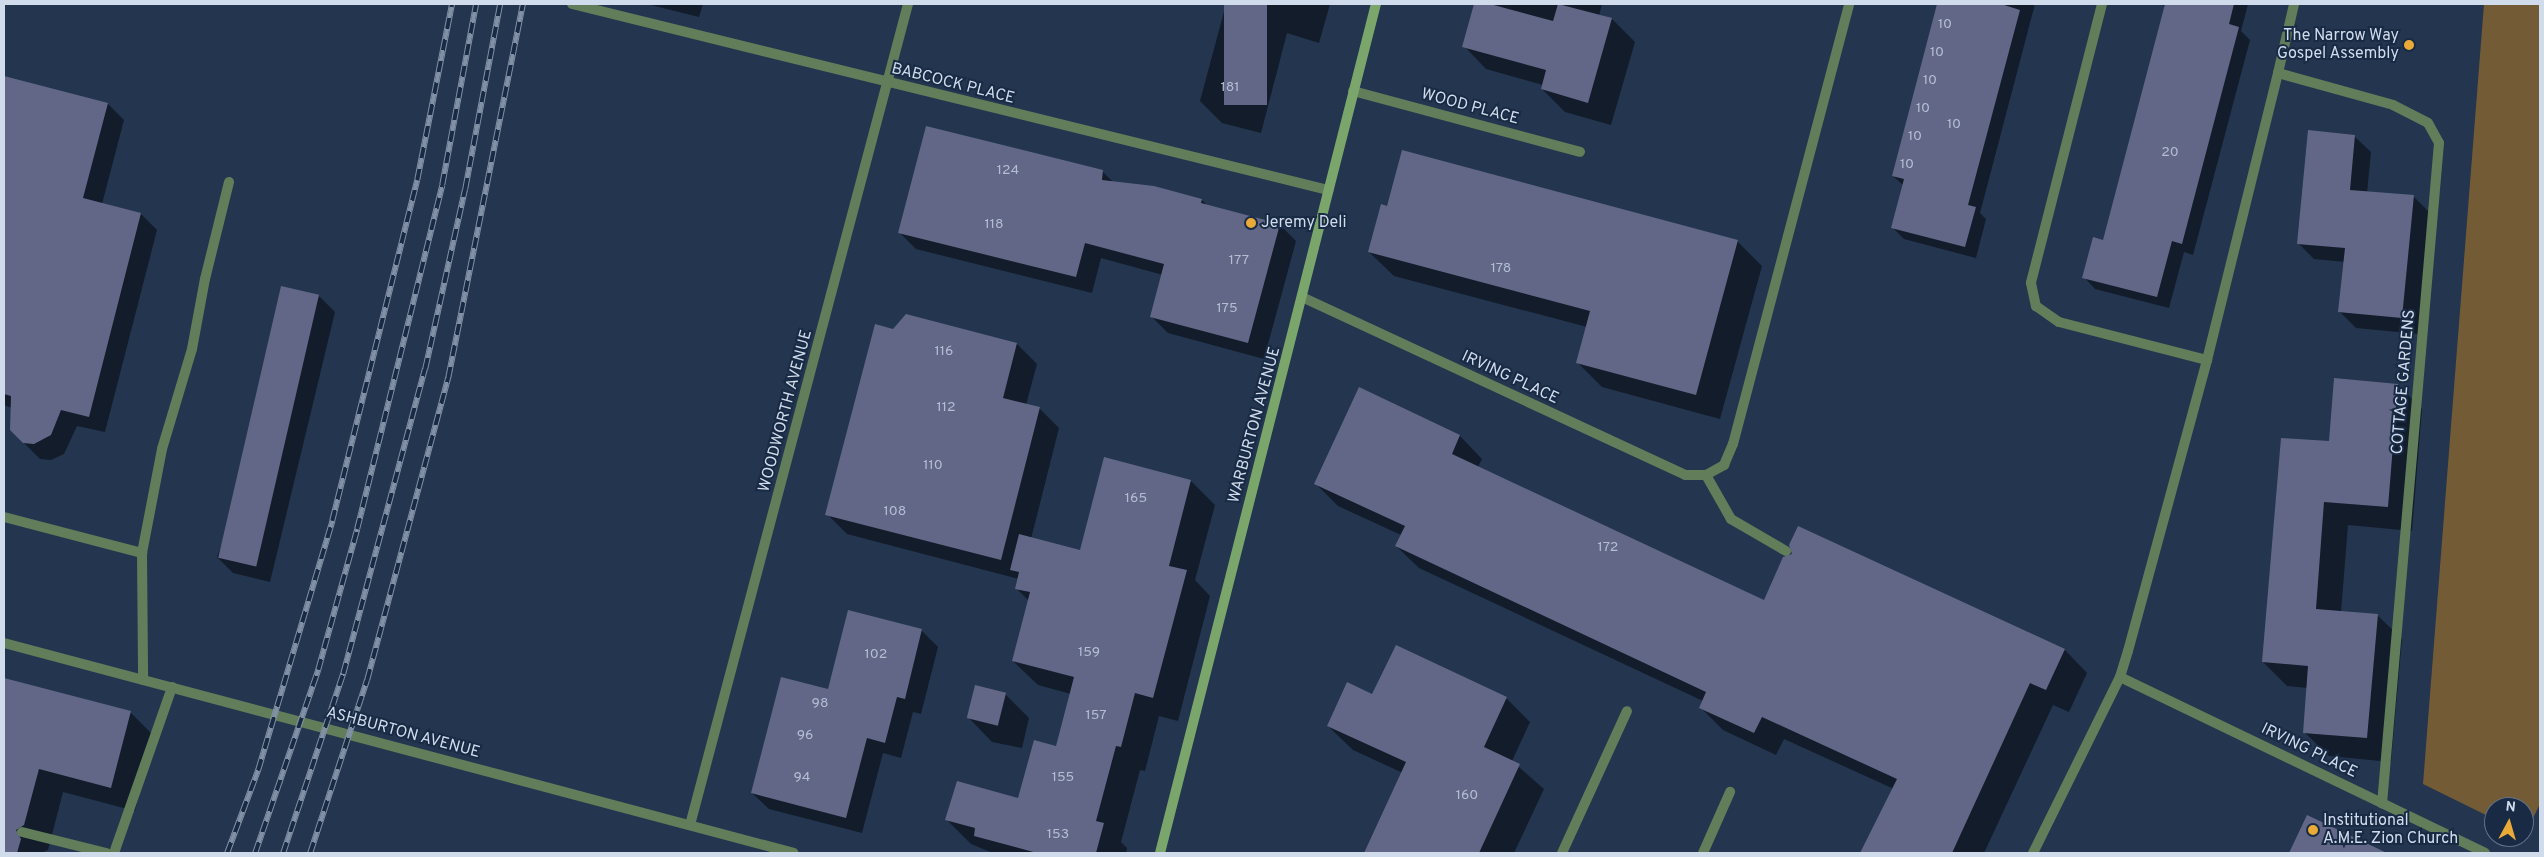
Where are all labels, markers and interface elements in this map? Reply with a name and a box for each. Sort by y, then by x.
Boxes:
house number: 10 [1938,17,1952,33]
place label: The Narrow Way Gospel Assembly [2276,26,2399,64]
marker: The Narrow Way Gospel Assembly [2403,39,2415,51]
house number: 10 [1930,45,1944,61]
street label: BABCOCK PLACE [889,59,1017,109]
house number: 10 [1923,73,1937,89]
house number: 181 [1221,80,1239,96]
street label: WOOD PLACE [1419,85,1521,129]
house number: 10 [1916,101,1930,117]
house number: 10 [1947,117,1961,133]
house number: 10 [1908,129,1922,145]
house number: 20 [2161,145,2179,161]
house number: 10 [1900,157,1914,173]
house number: 124 [997,163,1019,179]
place label: Jeremy Deli [1261,213,1346,233]
house number: 118 [985,217,1003,233]
marker: Jeremy Deli [1245,217,1257,229]
house number: 177 [1229,253,1249,269]
house number: 178 [1491,261,1511,277]
house number: 175 [1216,301,1238,317]
street label: COTTAGE GARDENS [2388,309,2420,455]
street label: WOODWORTH AVENUE [755,328,817,494]
house number: 116 [935,344,953,360]
street label: WARBURTON AVENUE [1225,344,1285,506]
street label: IRVING PLACE [1458,347,1562,409]
house number: 112 [936,400,956,416]
house number: 110 [923,458,943,474]
house number: 165 [1125,491,1147,507]
house number: 108 [884,504,906,520]
house number: 172 [1598,540,1618,556]
house number: 159 [1078,645,1100,661]
house number: 102 [865,647,887,663]
house number: 98 [812,696,828,712]
street label: ASHBURTON AVENUE [324,703,482,763]
house number: 157 [1085,708,1107,724]
street label: IRVING PLACE [2258,719,2360,783]
house number: 96 [797,728,813,744]
house number: 94 [793,770,811,786]
house number: 155 [1052,770,1074,786]
house number: 160 [1456,788,1478,804]
north arrow [2484,797,2534,847]
text: N [2505,799,2516,817]
place label: Institutional A.M.E. Zion Church [2323,811,2458,849]
marker: Institutional A.M.E. Zion Church [2307,824,2319,836]
house number: 153 [1047,827,1069,843]

